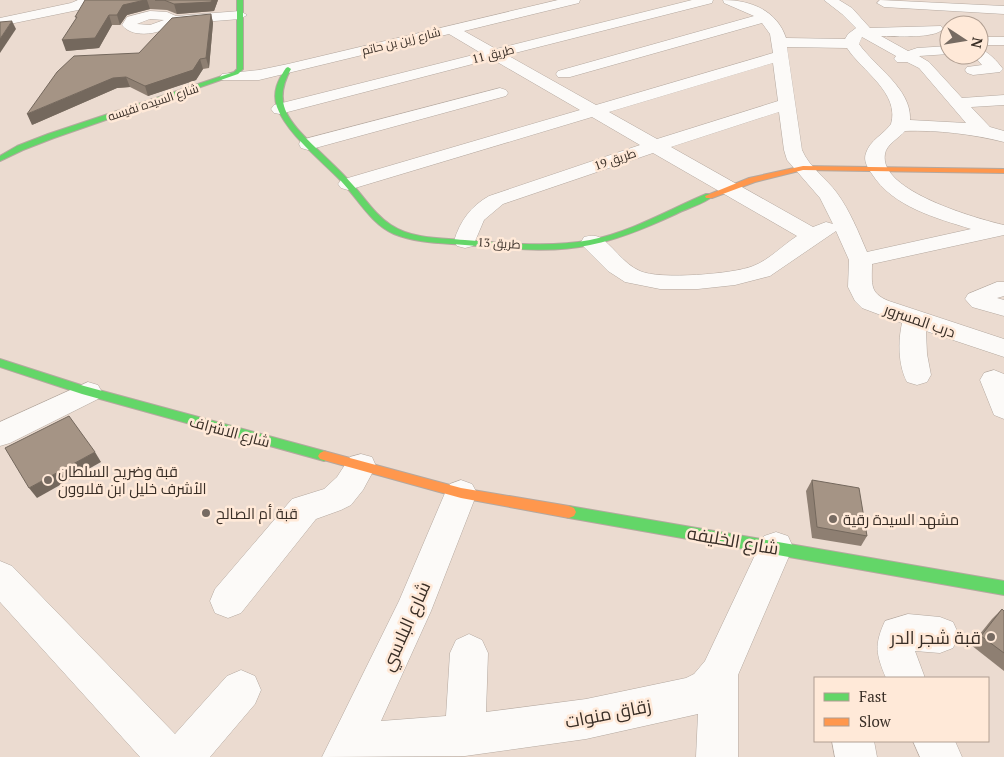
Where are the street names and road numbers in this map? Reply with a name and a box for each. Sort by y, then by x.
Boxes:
street label: شارع زين بن حاتم [360,24,442,59]
street label: طريق 11 [470,41,516,66]
street label: شارع السيده نفيسه [106,80,201,125]
street label: طريق 19 [592,145,638,173]
street label: طريق 13 [477,234,521,252]
street label: درب المسرور [881,298,958,342]
street label: شارع الاشراف [187,411,272,453]
street label: شارع الخليفه [685,520,781,561]
street label: شارع البلاسي [375,578,437,675]
street label: زقاق منوات [563,693,653,734]

